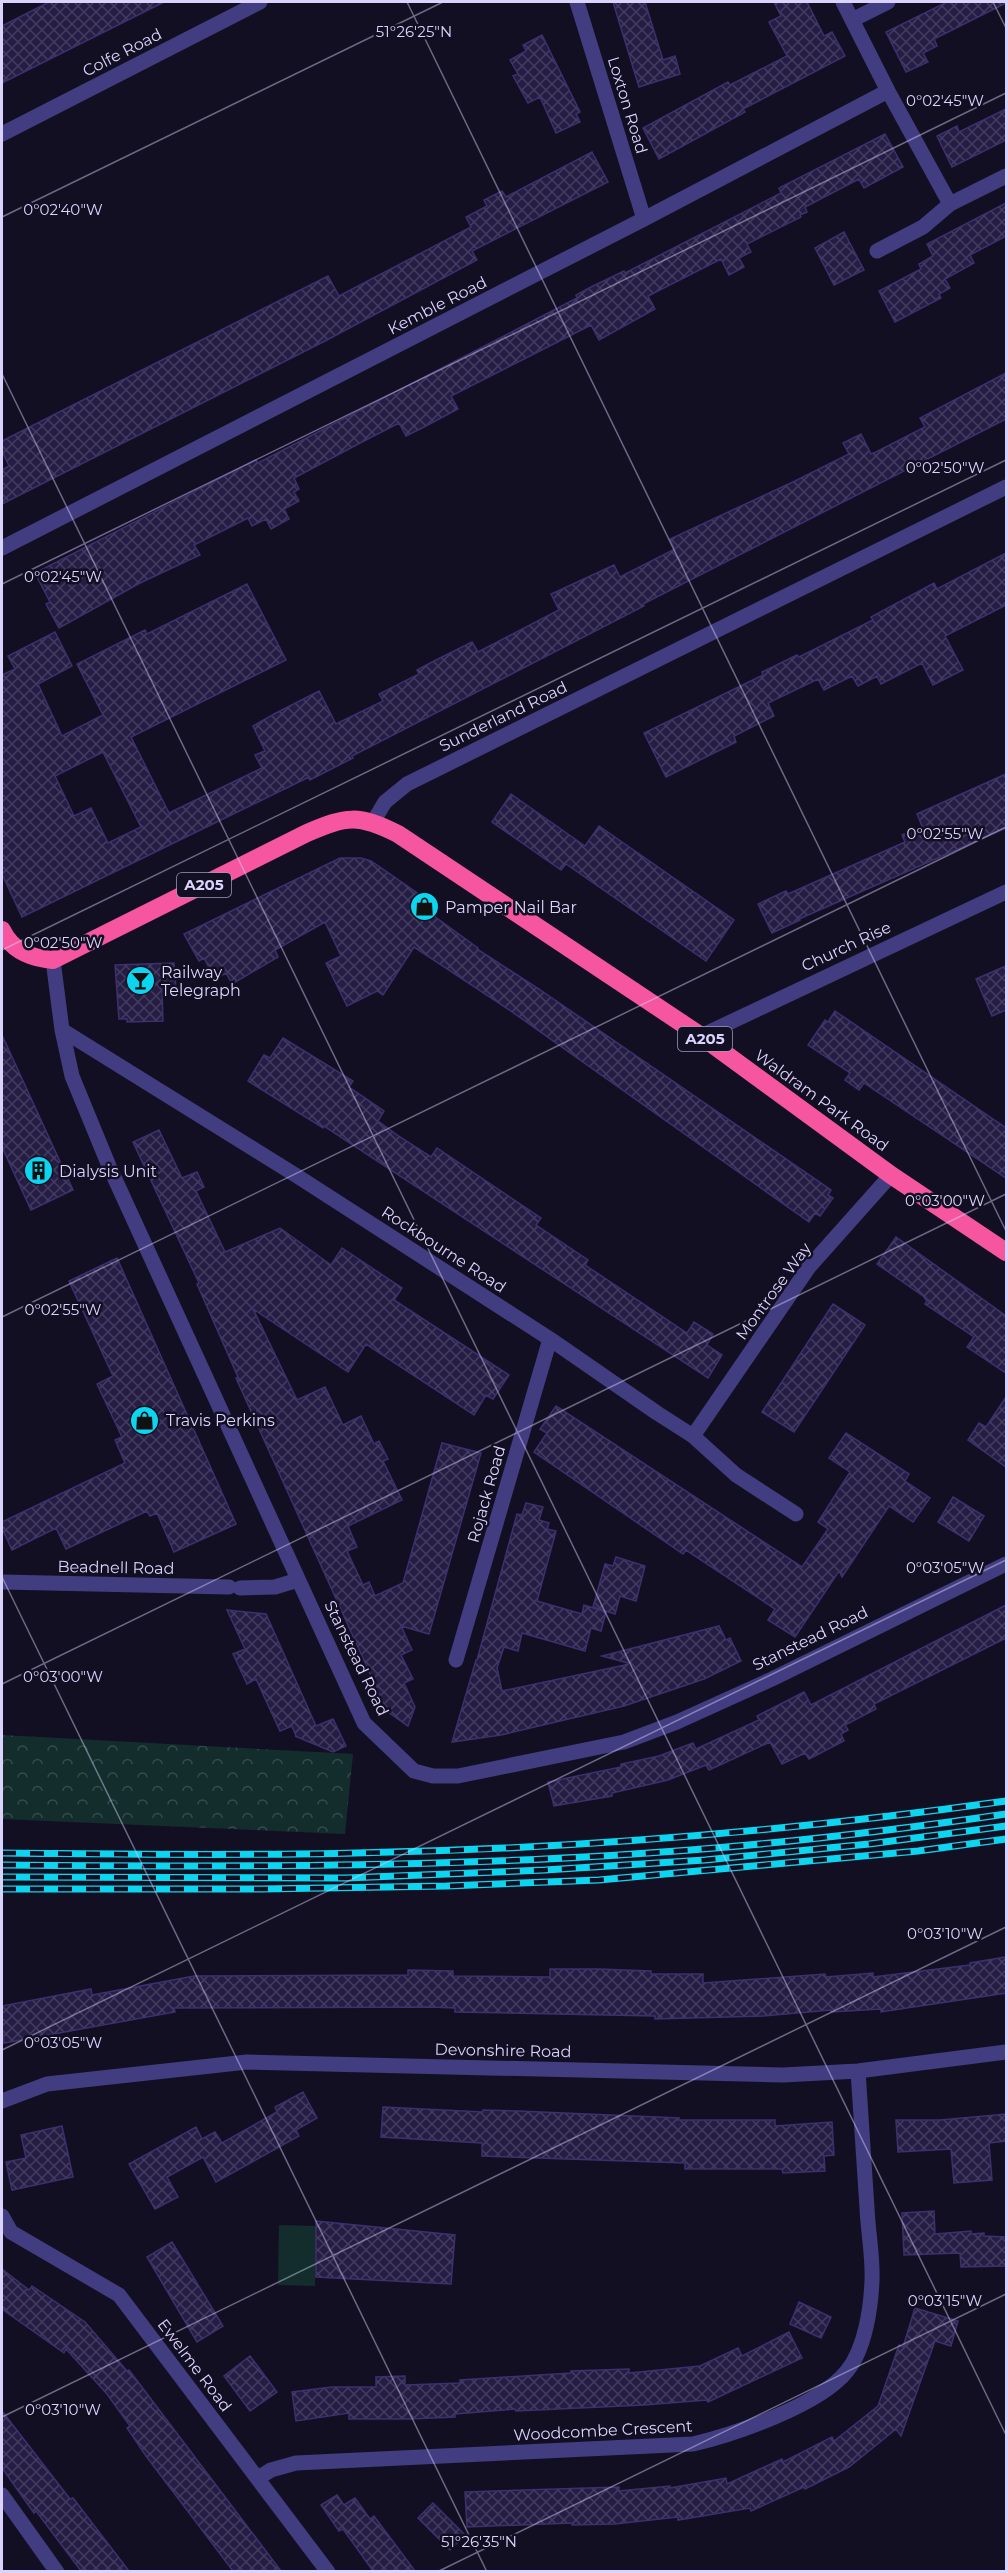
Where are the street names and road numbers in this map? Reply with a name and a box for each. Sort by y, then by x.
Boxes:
street label: Colfe Road [79,24,165,80]
street label: Loxton Road [604,54,651,156]
street label: Kemble Road [385,272,490,339]
street label: Sunderland Road [436,677,570,756]
road number: A205 [177,873,231,897]
street label: Church Rise [799,917,894,975]
road number: A205 [678,1027,732,1051]
street label: Waldram Park Road [751,1046,892,1155]
street label: Rockbourne Road [378,1202,509,1297]
street label: Montrose Way [732,1239,815,1343]
street label: Rojack Road [464,1444,509,1545]
street label: Beadnell Road [57,1557,175,1578]
street label: Stanstead Road [320,1597,393,1719]
street label: Stanstead Road [749,1602,871,1675]
street label: Devonshire Road [434,2040,572,2061]
street label: Ewelme Road [154,2315,236,2415]
street label: Woodcombe Crescent [513,2416,694,2445]

